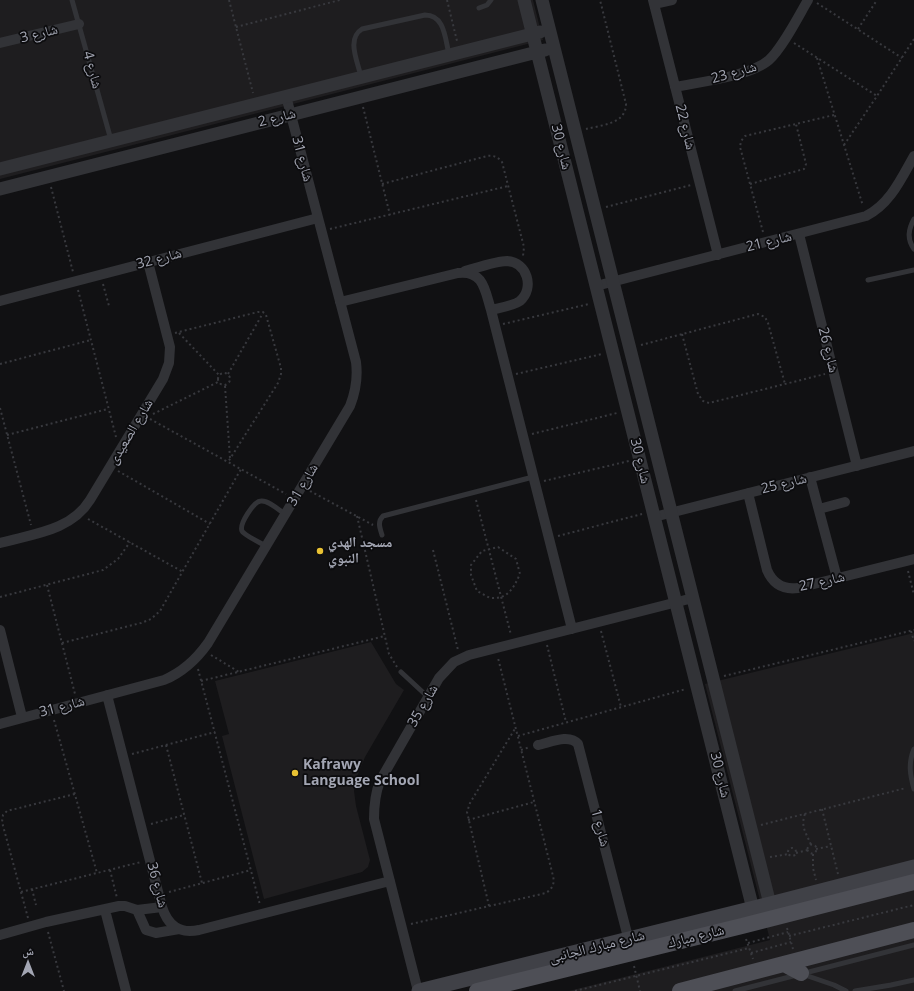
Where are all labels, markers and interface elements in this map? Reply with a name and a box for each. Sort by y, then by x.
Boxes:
street label: شارع 3 [18,21,60,47]
street label: شارع 4 [79,49,105,91]
street label: شارع 23 [709,59,759,87]
street label: شارع 22 [671,103,699,151]
street label: شارع 2 [256,105,298,131]
street label: شارع 30 [547,123,575,171]
street label: شارع 31 [288,134,316,184]
street label: شارع 21 [745,228,793,256]
street label: شارع 32 [134,245,184,273]
street label: شارع 26 [814,326,842,374]
street label: شارع الصعيدى [105,396,157,468]
street label: شارع 30 [626,437,654,485]
street label: شارع 31 [284,461,322,509]
street label: شارع 25 [760,470,808,498]
place label: مسجد الهدي النبوي [328,535,392,568]
marker: مسجد الهدي النبوي [315,546,325,556]
street label: شارع 27 [798,569,846,595]
street label: شارع 35 [404,682,442,730]
street label: شارع 31 [37,693,87,721]
street label: شارع 30 [706,751,734,799]
place label: Kafrawy Language School [303,757,420,790]
marker: Kafrawy Language School [290,768,300,778]
street label: شارع 1 [587,807,613,849]
street label: شارع 36 [143,860,171,910]
street label: شارع مبارك [666,922,726,952]
street label: شارع مبارك الجانبى [548,927,646,967]
north arrow [8,943,48,983]
text: ش [22,943,34,958]

